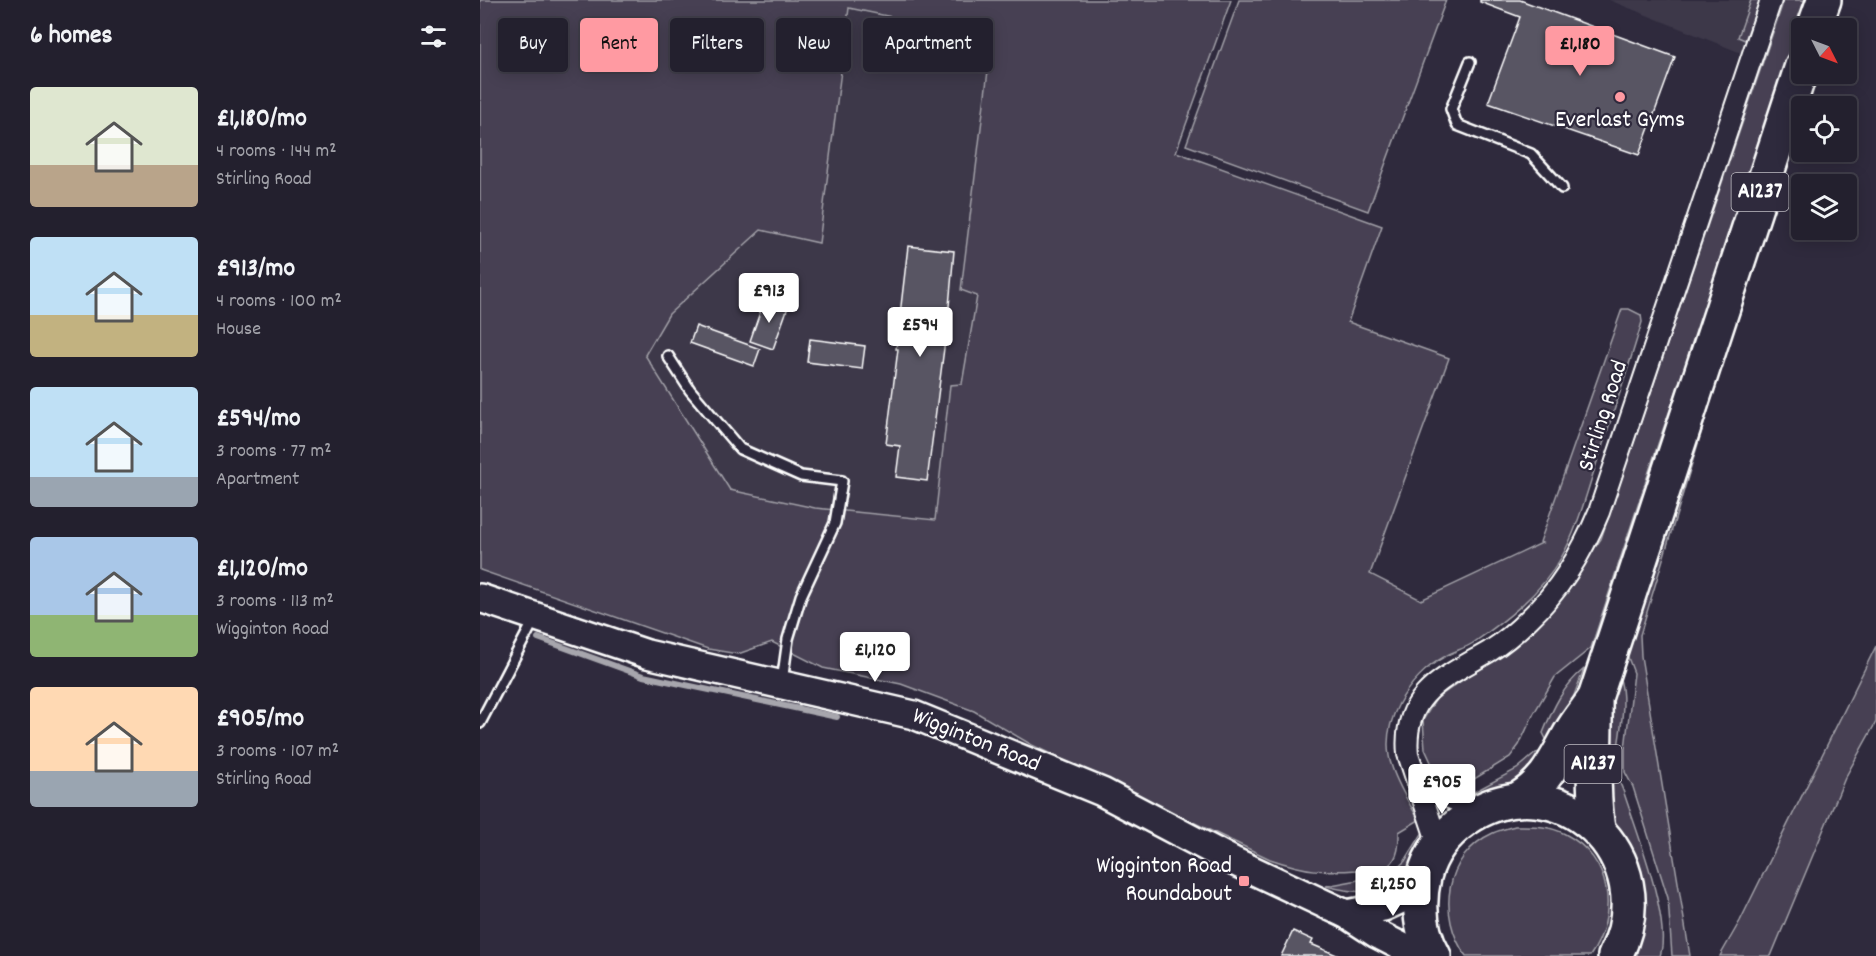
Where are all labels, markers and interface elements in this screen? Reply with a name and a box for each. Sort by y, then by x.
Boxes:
text: 6 homes [30,18,112,55]
chip: Buy [498,18,568,72]
chip: Rent [580,18,658,72]
chip: Filters [670,18,764,72]
chip: New [776,18,851,72]
chip: Apartment [863,18,993,72]
north arrow [1791,18,1857,84]
map controls [1791,18,1857,240]
icon: filters [417,20,450,53]
pin: £1,180 [1531,26,1629,77]
text: £1,180 [1559,31,1601,59]
marker: Everlast Gyms [1613,90,1627,104]
button: locate [1791,96,1857,162]
text: £1,180/mo [216,101,307,138]
place label: Everlast Gyms [1555,104,1685,138]
icon: home [78,111,150,183]
text: 4 rooms · 144 m² [216,138,337,166]
text: Stirling Road [216,166,312,194]
road number: A1237 [1732,173,1788,211]
button: layers [1791,174,1857,240]
text: £913/mo [216,251,295,288]
icon: home [78,261,150,333]
pin: £913 [733,273,805,324]
text: £913 [753,278,785,306]
text: 4 rooms · 100 m² [216,288,342,316]
pin: £594 [884,307,956,358]
text: £594 [902,312,938,340]
text: House [216,316,261,344]
street label: Stirling Road [1570,356,1638,476]
text: £594/mo [216,401,301,438]
icon: home [78,411,150,483]
text: 3 rooms · 77 m² [216,438,332,466]
text: Apartment [216,466,299,494]
text: £1,120/mo [216,551,308,588]
icon: home [78,561,150,633]
text: 3 rooms · 113 m² [216,588,334,616]
text: Wigginton Road [216,616,329,644]
pin: £1,120 [826,632,924,683]
text: £1,120 [854,637,896,665]
street label: Wigginton Road [907,700,1045,782]
text: £905/mo [216,701,304,738]
icon: home [78,711,150,783]
text: 3 rooms · 107 m² [216,738,339,766]
road number: A1237 [1564,745,1622,783]
pin: £905 [1406,764,1478,815]
text: Stirling Road [216,766,312,794]
text: £905 [1422,769,1462,797]
place label: Wigginton Road Roundabout [1096,850,1232,912]
pin: £1,250 [1344,866,1442,917]
text: £1,250 [1369,871,1417,899]
marker: Wigginton Road Roundabout [1237,874,1251,888]

